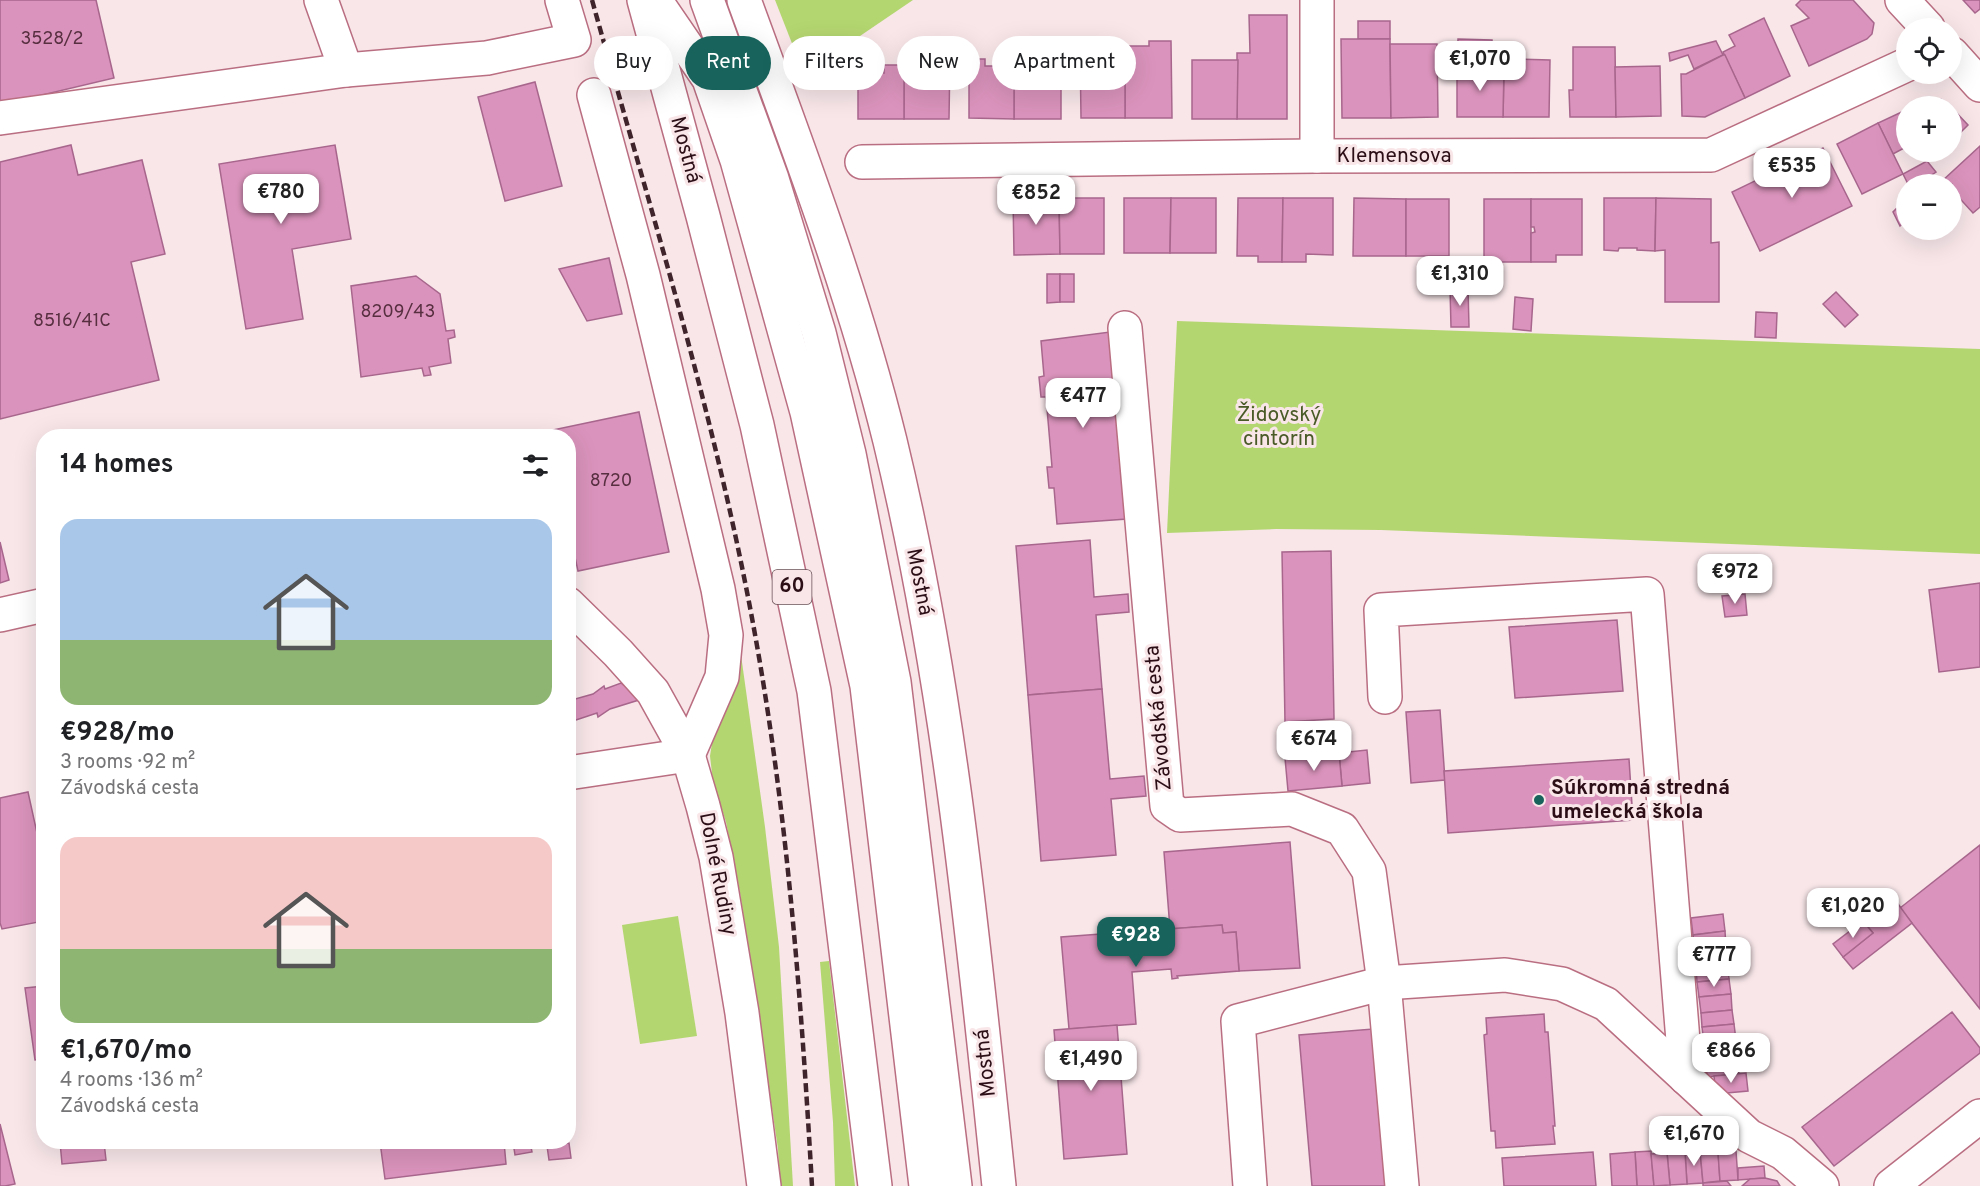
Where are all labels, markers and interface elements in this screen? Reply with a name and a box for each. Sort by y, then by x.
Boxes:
map controls [1896,18,1962,240]
button: locate [1896,18,1962,84]
house number: 3528/2 [20,28,84,51]
chip: Buy [594,36,673,90]
chip: Rent [685,36,771,90]
chip: Filters [783,36,885,90]
chip: New [897,36,980,90]
chip: Apartment [992,36,1136,90]
pin: €1,070 [1431,41,1529,92]
text: €1,070 [1449,47,1511,73]
button: + [1896,96,1962,162]
street label: Mostná [663,114,707,186]
street label: Klemensova [1337,143,1451,170]
pin: €535 [1756,148,1828,199]
text: €535 [1767,154,1817,180]
pin: €780 [245,174,317,225]
button: − [1896,174,1962,240]
pin: €852 [1000,175,1072,226]
text: €780 [257,180,305,206]
text: €852 [1011,181,1061,207]
pin: €1,310 [1411,256,1509,307]
text: €1,310 [1431,262,1489,288]
house number: 8209/43 [361,301,435,324]
house number: 8516/41C [33,310,111,333]
pin: €477 [1047,378,1119,429]
text: €477 [1060,384,1106,410]
park label: Židovský cintorín [1237,401,1321,453]
text: 14 homes [60,449,174,482]
icon: filters [519,449,552,482]
house number: 8720 [590,470,632,493]
street label: Mostná [899,546,939,618]
pin: €972 [1699,554,1771,605]
icon: home [252,558,360,666]
text: €972 [1711,560,1759,586]
road number: 60 [772,570,812,604]
street label: Závodská cesta [1139,644,1179,792]
text: €928/mo [60,717,175,750]
pin: €674 [1278,721,1350,772]
text: €674 [1291,727,1337,753]
text: 3 rooms · 92 m² [60,750,195,776]
place label: Súkromná stredná umelecká škola [1551,775,1730,826]
text: Závodská cesta [60,776,199,802]
marker: Súkromná stredná umelecká škola [1532,793,1546,807]
street label: Dolné Rudiny [692,810,742,938]
icon: home [252,876,360,984]
pin: €1,020 [1804,888,1902,939]
text: €1,020 [1821,894,1885,920]
pin: €928 [1100,917,1172,968]
text: €928 [1111,923,1161,949]
pin: €777 [1678,937,1750,988]
text: €777 [1692,943,1736,969]
street label: Mostná [969,1028,1003,1098]
pin: €866 [1695,1033,1767,1084]
text: €1,670/mo [60,1035,192,1068]
text: €866 [1706,1039,1756,1065]
pin: €1,490 [1042,1041,1140,1092]
text: €1,490 [1059,1047,1123,1073]
text: 4 rooms · 136 m² [60,1068,203,1094]
text: Závodská cesta [60,1094,199,1120]
pin: €1,670 [1645,1116,1743,1167]
text: €1,670 [1663,1122,1725,1148]

